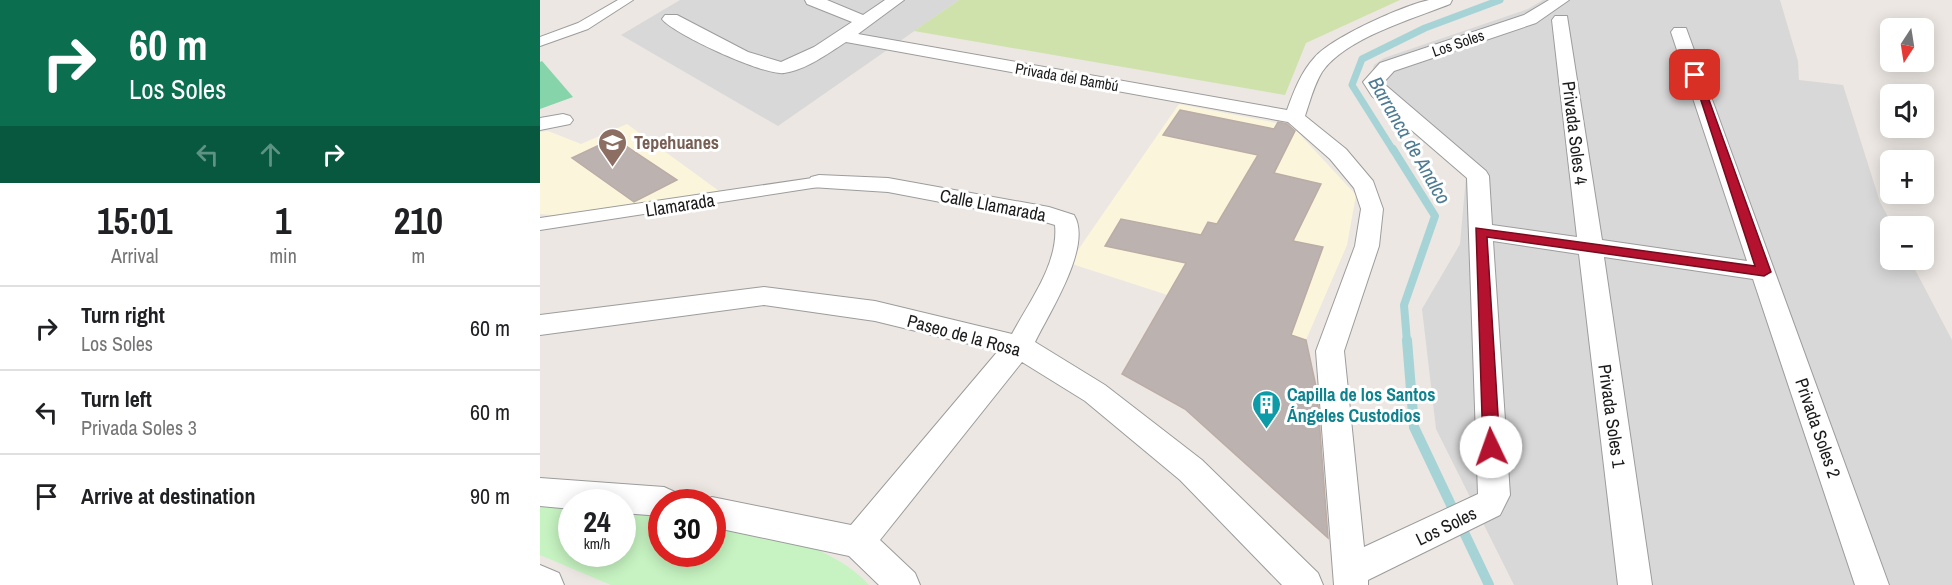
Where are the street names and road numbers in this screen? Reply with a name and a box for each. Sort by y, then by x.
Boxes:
street label: Los Soles [1429,24,1487,62]
street label: Privada del Bambú [1014,58,1120,96]
street label: Privada Soles 4 [1556,80,1594,186]
street label: Calle Llamarada [938,182,1048,228]
street label: Llamarada [644,187,716,223]
street label: Paseo de la Rosa [904,308,1024,362]
street label: Privada Soles 1 [1592,363,1632,470]
street label: Privada Soles 2 [1789,375,1847,481]
street label: Los Soles [1411,501,1481,551]

